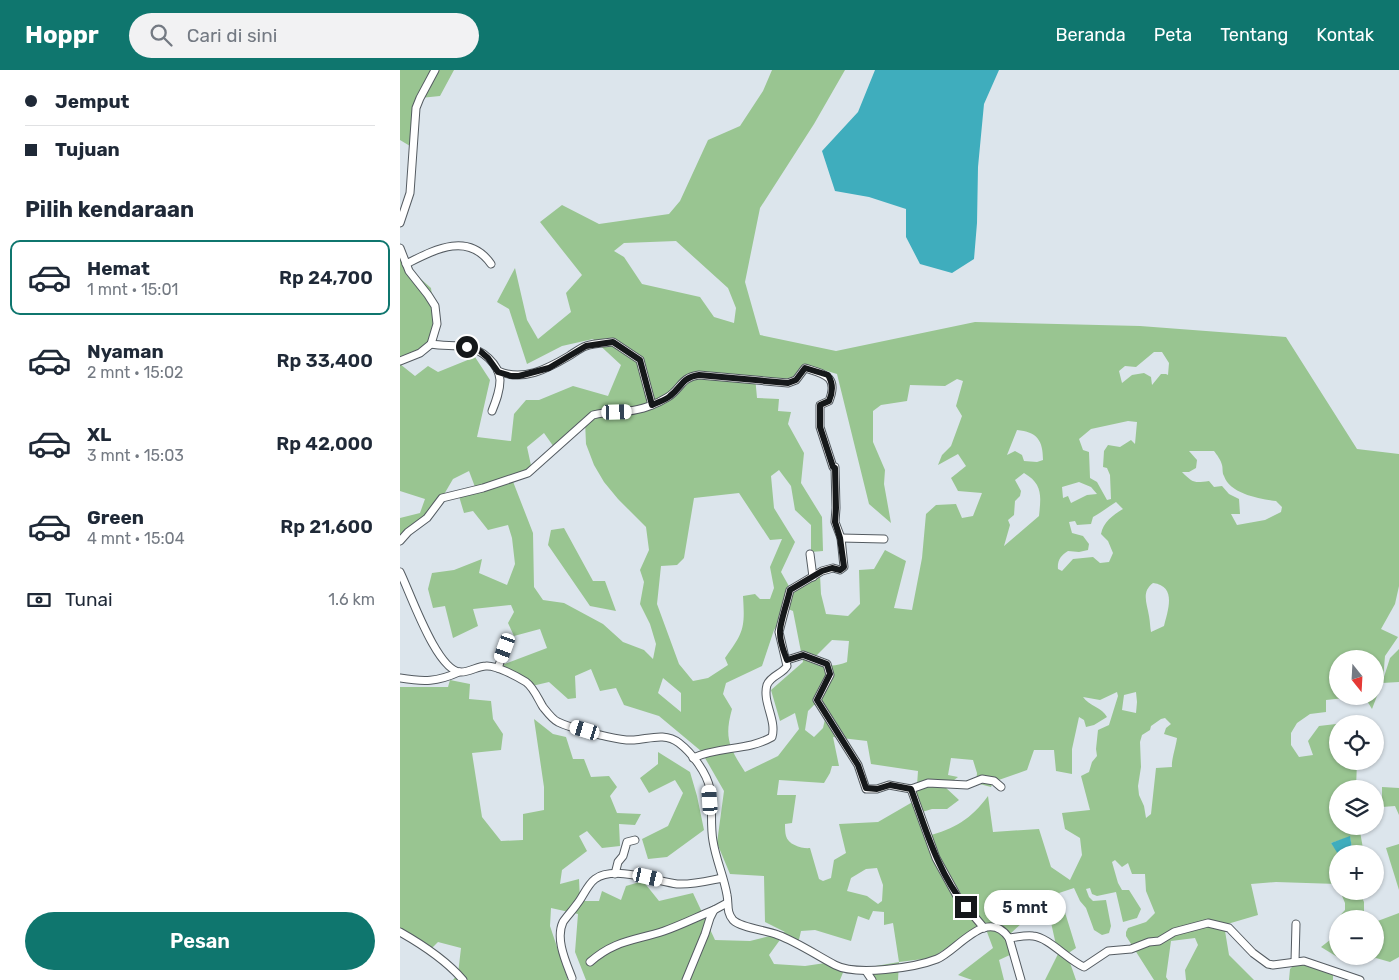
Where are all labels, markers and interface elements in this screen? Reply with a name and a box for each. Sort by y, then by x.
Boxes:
search box [129,13,479,58]
text: Hoppr [25,21,99,49]
icon: search [147,21,175,49]
text: Cari di sini [187,24,277,47]
text: Beranda [1055,24,1126,46]
text: Peta [1154,24,1192,46]
text: Tentang [1220,24,1288,46]
text: Kontak [1316,24,1374,46]
text: Jemput [55,90,129,113]
text: Tujuan [55,138,120,161]
text: Pilih kendaraan [25,196,194,223]
icon: car [27,255,72,300]
text: Hemat [87,257,150,280]
text: Rp 24,700 [279,266,373,289]
text: 1 mnt · 15:01 [87,280,178,299]
route start [456,336,478,358]
icon: car [27,338,72,383]
text: Nyaman [87,340,164,363]
text: Rp 33,400 [277,349,373,372]
text: 2 mnt · 15:02 [87,363,184,382]
car [601,404,632,420]
icon: car [27,421,72,466]
text: XL [87,423,111,446]
text: Rp 42,000 [276,432,373,455]
text: 3 mnt · 15:03 [87,446,184,465]
icon: car [27,504,72,549]
text: Green [87,506,144,529]
text: Rp 21,600 [280,515,373,538]
text: 4 mnt · 15:04 [87,529,185,548]
icon: cash [25,586,53,614]
text: Tunai [65,588,113,611]
text: 1.6 km [328,590,375,609]
car [492,631,517,665]
north arrow [1329,650,1384,705]
map controls [1329,650,1384,965]
button: locate [1329,715,1384,770]
car [568,718,601,742]
button: layers [1329,780,1384,835]
car [701,785,718,815]
button: + [1329,845,1384,900]
car [631,866,664,888]
callout: 5 mnt [984,890,1066,924]
route end [955,896,977,918]
text: 5 mnt [1002,898,1048,917]
button: − [1329,910,1384,965]
button: Pesan [25,912,375,970]

